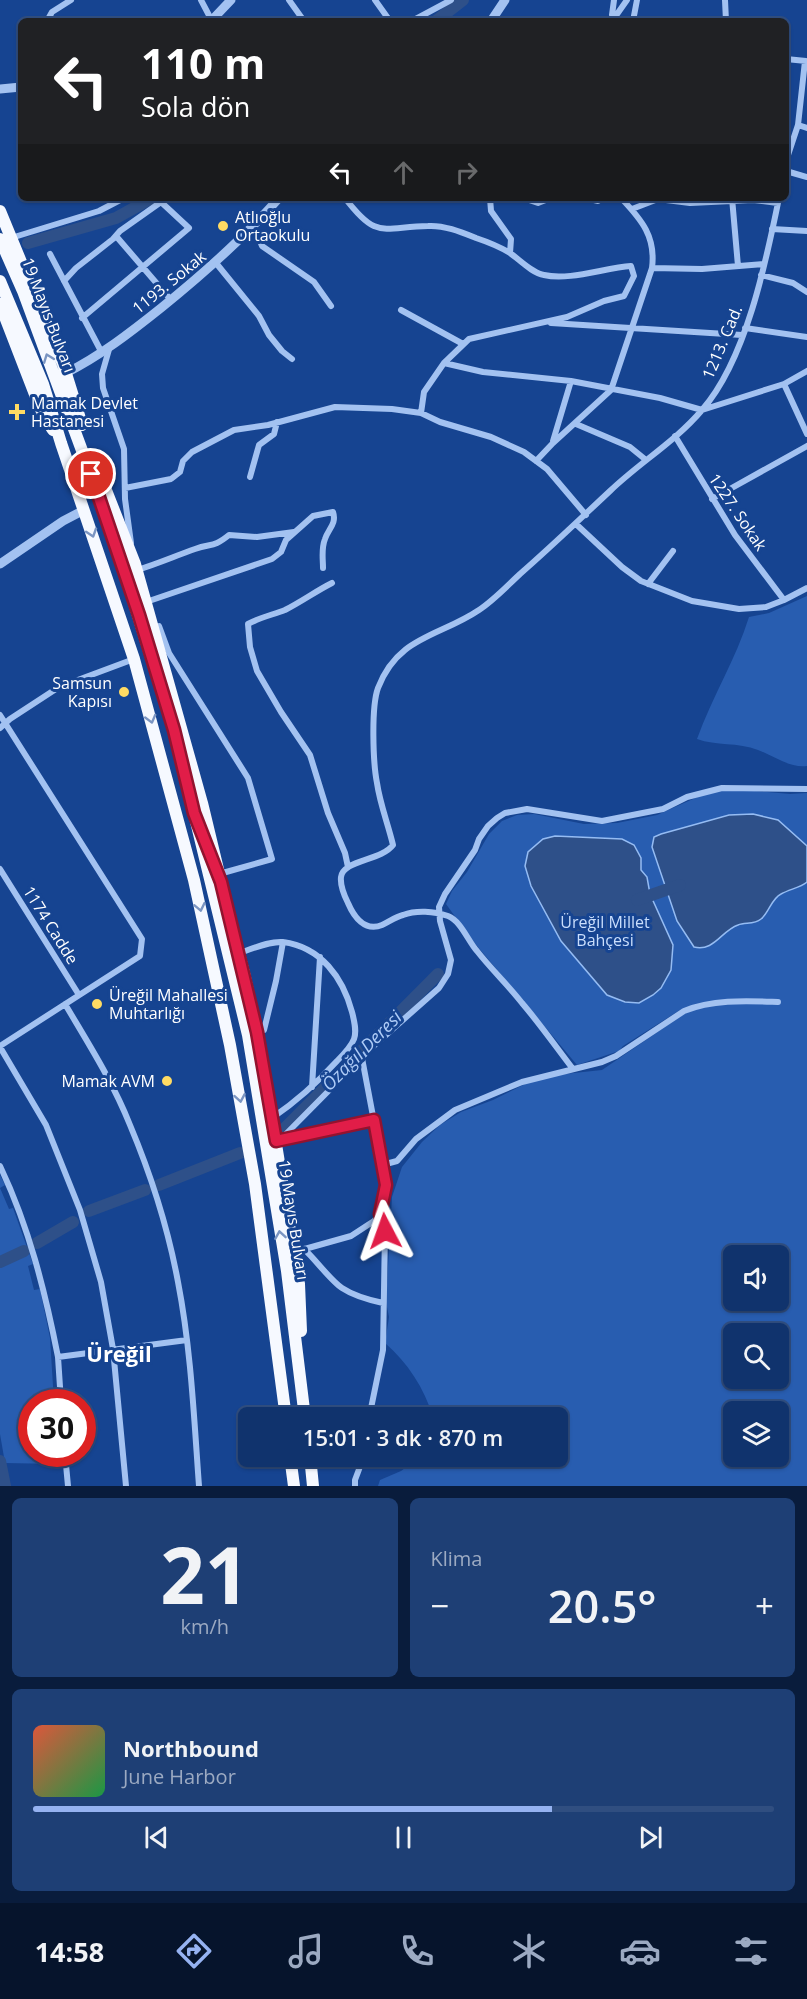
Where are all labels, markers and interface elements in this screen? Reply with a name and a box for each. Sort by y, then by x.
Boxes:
text: 110 m [141,34,265,91]
icon: left [42,42,120,120]
text: Sola dön [141,88,250,125]
icon: left [324,156,357,189]
icon: ahead [387,156,420,189]
icon: right [450,156,483,189]
place label: Atlıoğlu Ortaokulu [235,206,310,246]
marker: Atlıoğlu Ortaokulu [216,219,230,233]
street label: 1193. Sokak [127,245,211,319]
street label: 19 Mayıs Bulvarı [17,254,81,376]
street label: 1213. Cad. [697,302,747,382]
one-way arrow [43,353,55,364]
place label: Mamak Devlet Hastanesi [31,392,138,432]
marker: Mamak Devlet Hastanesi [8,403,26,421]
pin [65,448,116,499]
icon: arrive [74,457,107,490]
street label: 1227. Sokak [704,469,772,556]
one-way arrow [85,527,97,538]
place label: Samsun Kapısı [52,672,112,712]
marker: Samsun Kapısı [117,685,131,699]
one-way arrow [144,713,156,724]
street label: 1174 Cadde [18,882,84,968]
one-way arrow [193,902,206,912]
park label: Üreğil Millet Bahçesi [560,911,650,951]
place label: Üreğil Mahallesi Muhtarlığı [109,984,228,1024]
marker: Üreğil Mahallesi Muhtarlığı [90,997,104,1011]
water label: Özağıl Deresi [316,1005,407,1095]
place label: Mamak AVM [61,1070,155,1092]
marker: Mamak AVM [160,1074,174,1088]
one-way arrow [233,1094,245,1103]
street label: 19 Mayıs Bulvarı [274,1158,314,1282]
position arrow [353,1199,417,1263]
one-way arrow [275,1230,287,1239]
map controls [723,1245,789,1467]
button: sound [723,1245,789,1311]
button: search [723,1323,789,1389]
district label: Üreğil [86,1338,152,1368]
speed limit sign: 30 [18,1389,96,1467]
button: layers [723,1401,789,1467]
text: 15:01 · 3 dk · 870 m [303,1422,503,1452]
text: 21 [160,1521,249,1627]
text: Klima [431,1545,482,1572]
text: 20.5° [548,1575,657,1636]
text: − [431,1583,449,1628]
text: + [755,1583,774,1628]
text: km/h [180,1613,229,1640]
text: Northbound [123,1733,259,1763]
text: June Harbor [123,1763,236,1790]
icon: previous [140,1821,173,1854]
icon: pause [387,1821,420,1854]
icon: next [634,1821,667,1854]
icon: directions [173,1930,215,1972]
icon: music [285,1930,327,1972]
icon: phone [396,1930,438,1972]
icon: climate [508,1930,550,1972]
icon: car [619,1930,661,1972]
icon: filters [730,1930,772,1972]
text: 14:58 [35,1933,104,1970]

